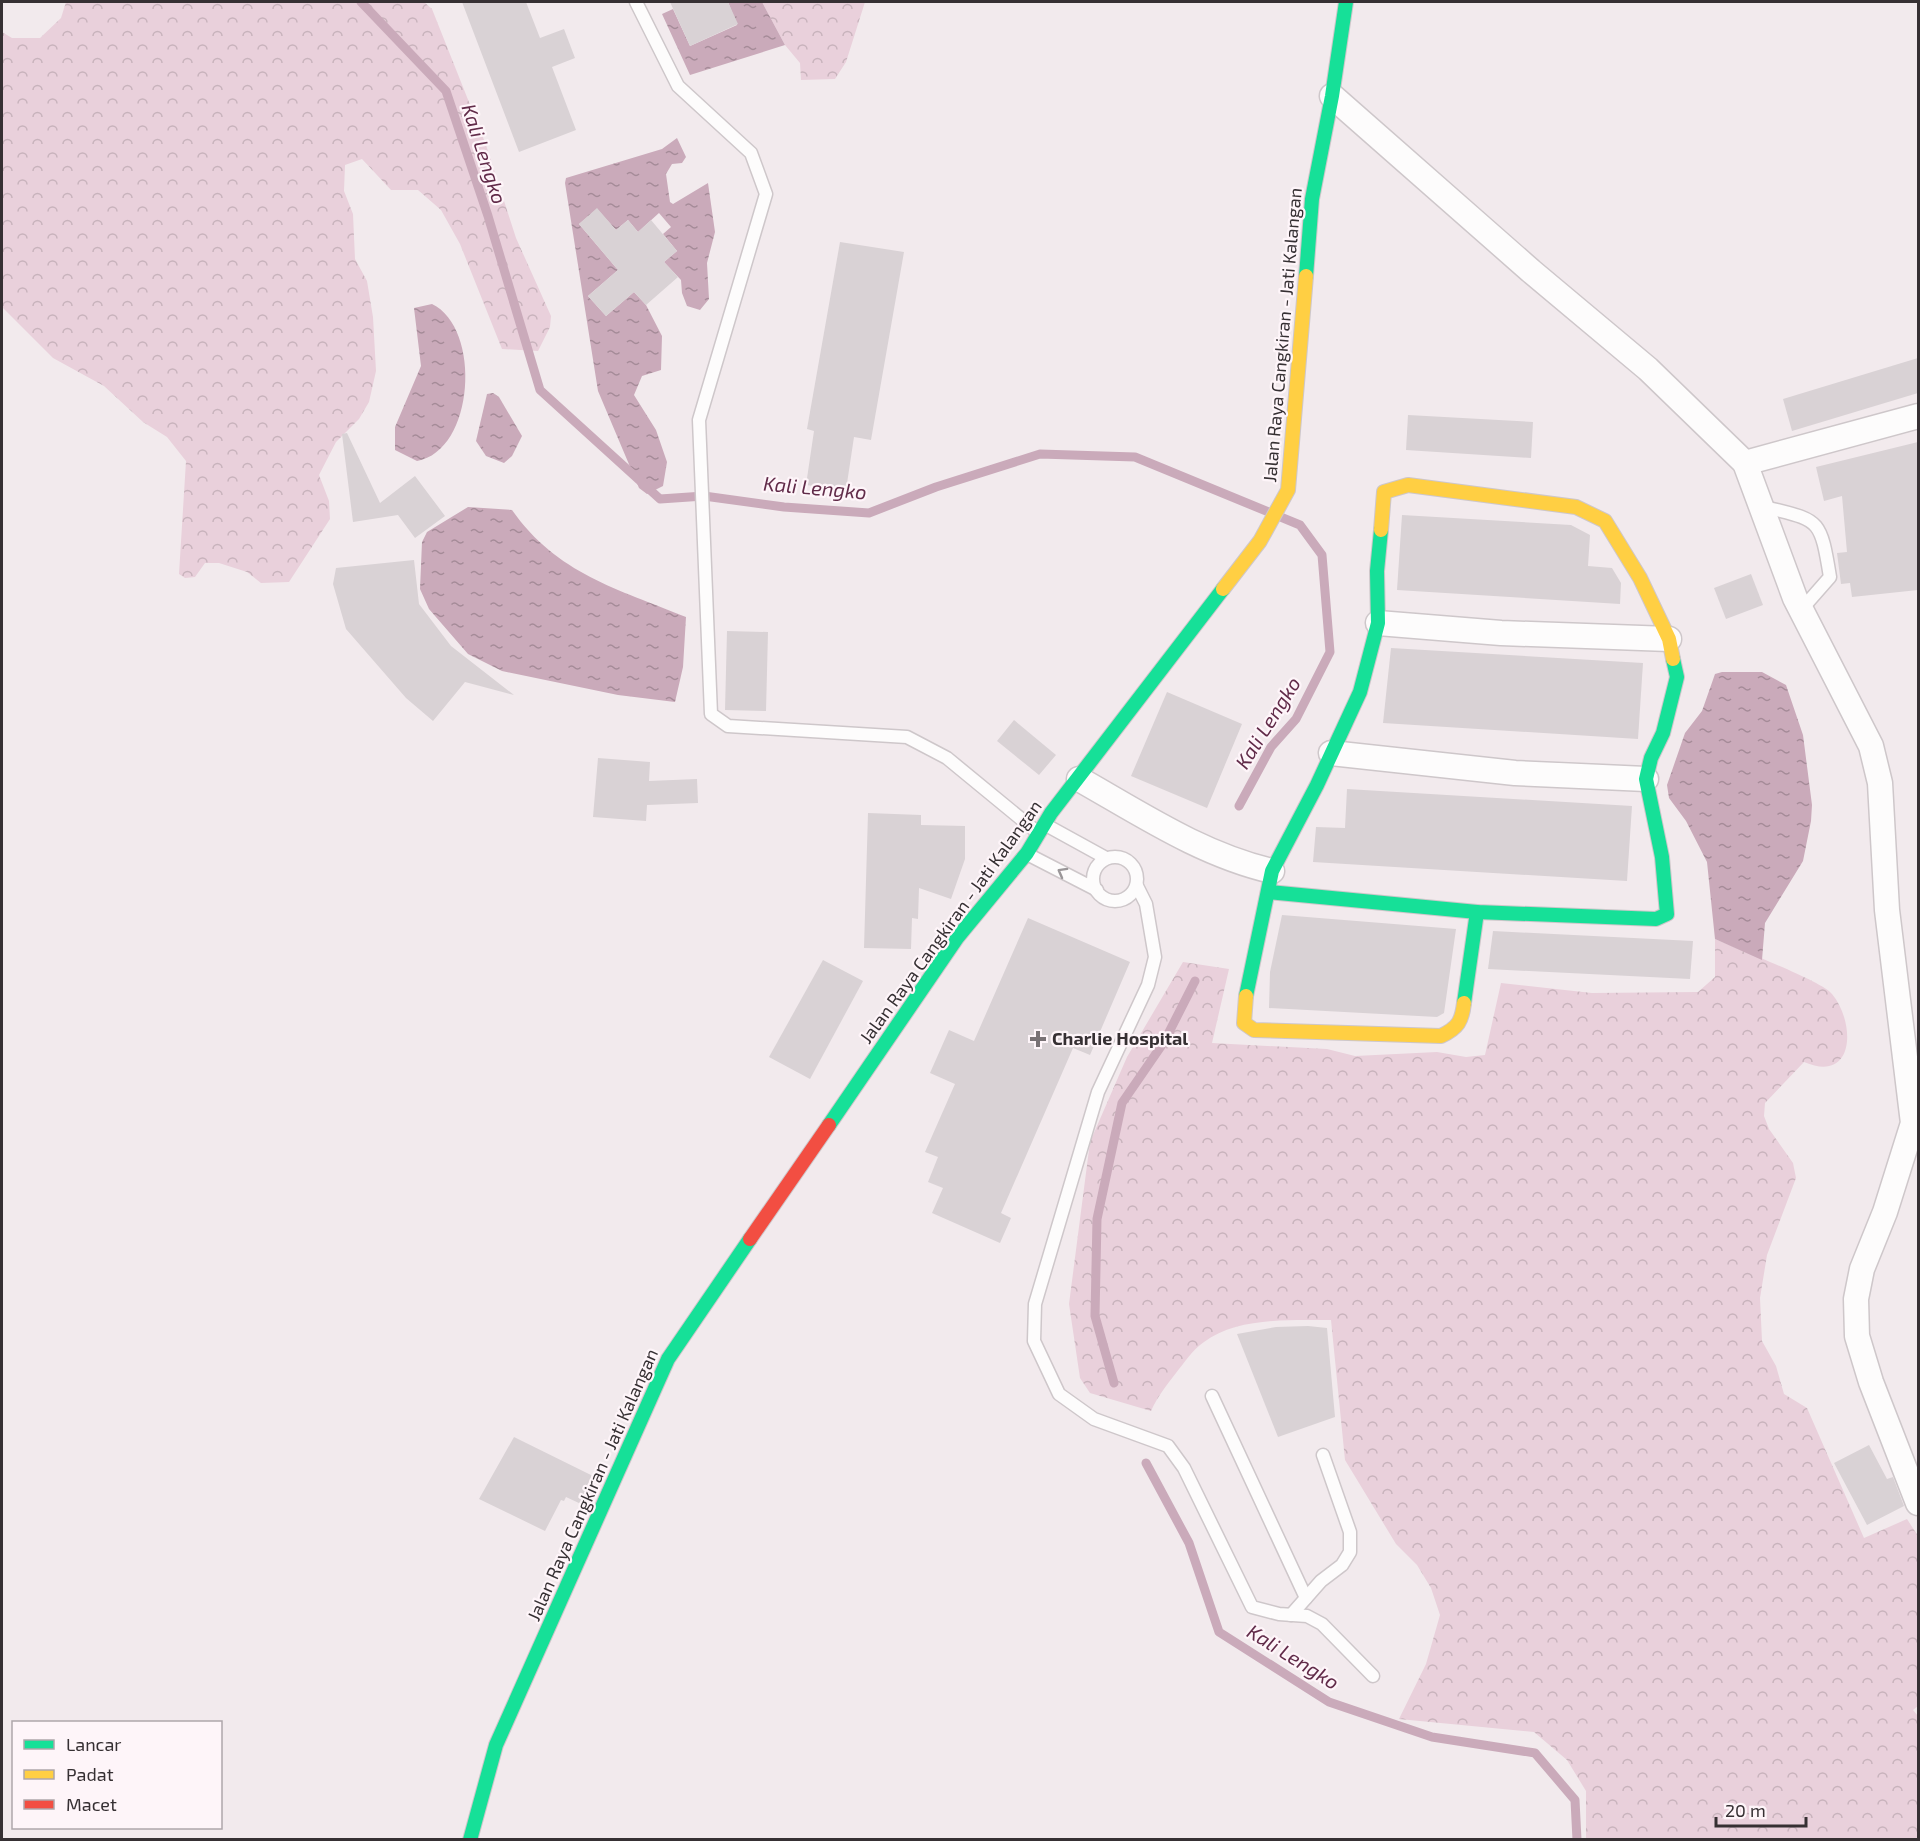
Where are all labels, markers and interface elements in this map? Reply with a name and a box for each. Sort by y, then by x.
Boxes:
water label: Kali Lengko [458,101,512,207]
street label: Jalan Raya Cangkiran - Jati Kalangan [1258,187,1306,483]
water label: Kali Lengko [762,471,868,503]
water label: Kali Lengko [1230,672,1305,773]
street label: Jalan Raya Cangkiran - Jati Kalangan [854,795,1046,1047]
one-way arrow [1057,868,1068,879]
place label: Charlie Hospital [1052,1027,1188,1049]
marker: Charlie Hospital [1029,1030,1047,1048]
street label: Jalan Raya Cangkiran - Jati Kalangan [522,1345,662,1624]
water label: Kali Lengko [1243,1619,1344,1694]
legend [12,1721,222,1829]
text: Lancar [66,1733,122,1755]
text: Padat [66,1763,114,1785]
scale bar [1716,1790,1806,1828]
text: Macet [66,1793,117,1815]
text: 20 m [1725,1799,1766,1821]

